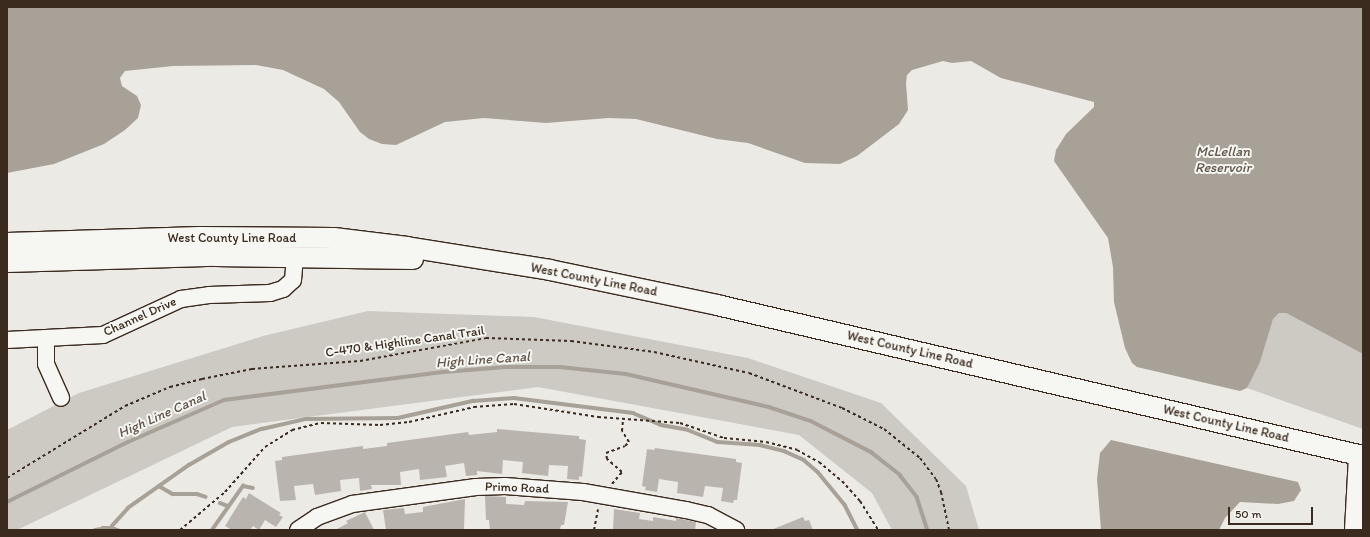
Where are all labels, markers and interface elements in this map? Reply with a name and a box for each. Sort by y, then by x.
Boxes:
water label: McLellan Reservoir [1195,144,1251,176]
street label: West County Line Road [168,230,296,246]
street label: West County Line Road [530,260,658,300]
street label: Channel Drive [101,294,179,340]
street label: C-470 & Highline Canal Trail [325,323,485,361]
street label: West County Line Road [846,328,974,372]
water label: High Line Canal [435,348,531,372]
water label: High Line Canal [116,388,208,442]
street label: West County Line Road [1162,402,1290,446]
street label: Primo Road [485,479,549,497]
scale bar [1230,499,1315,525]
text: 50 m [1235,507,1261,521]

